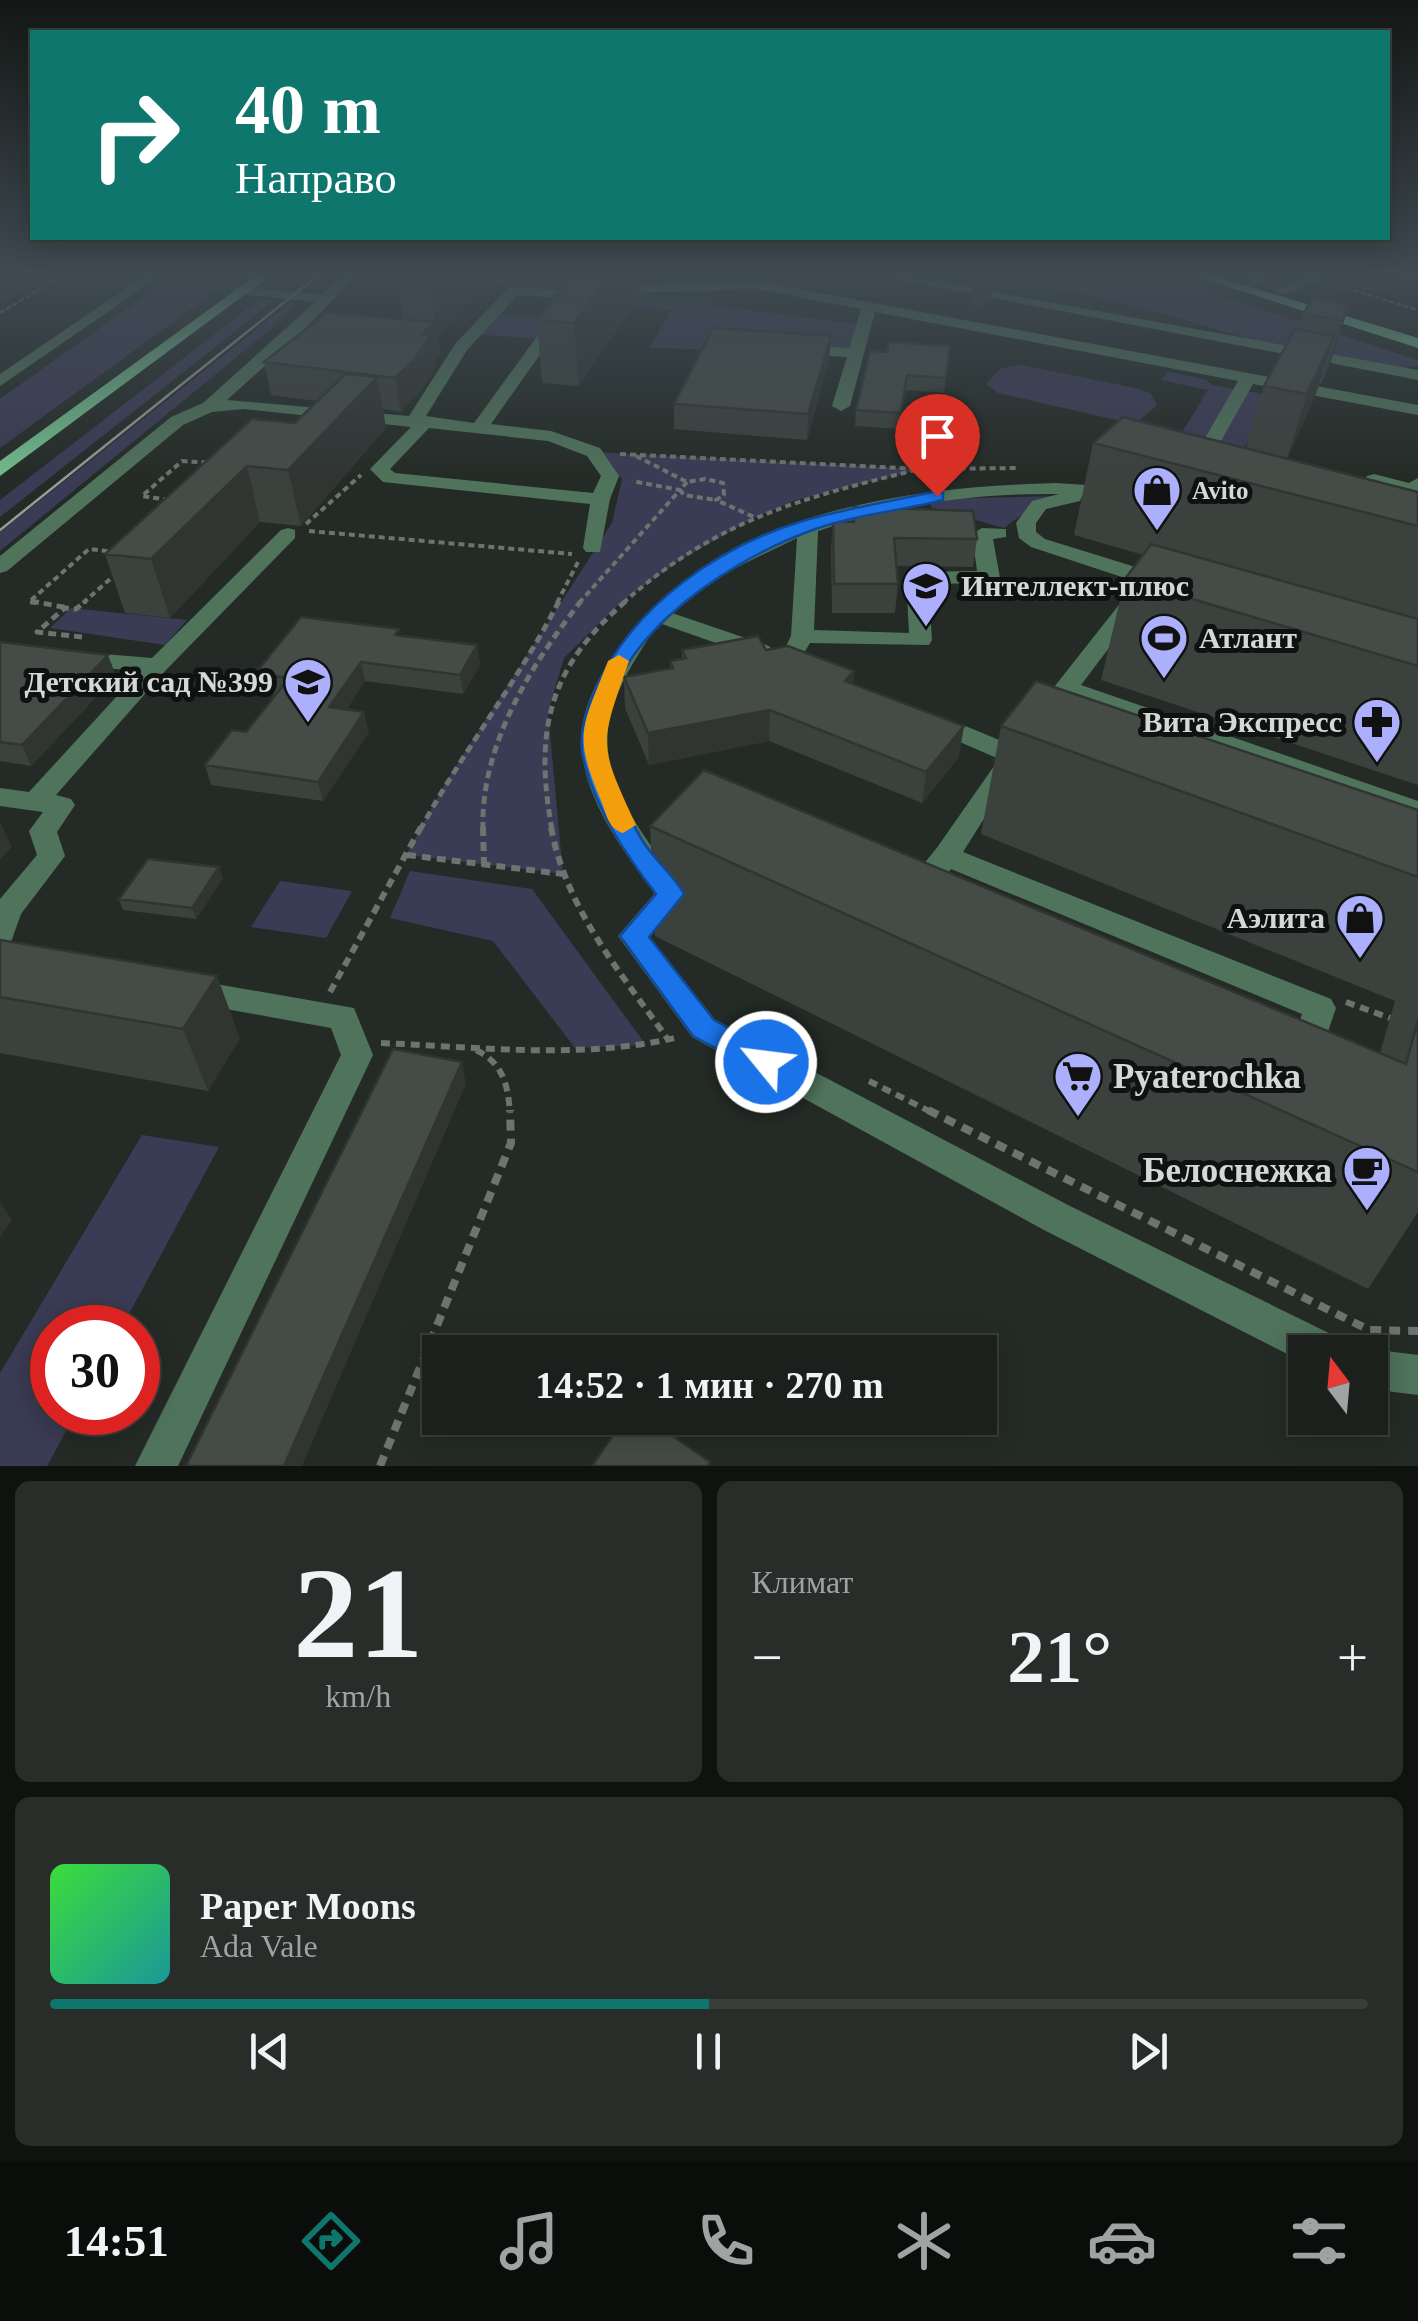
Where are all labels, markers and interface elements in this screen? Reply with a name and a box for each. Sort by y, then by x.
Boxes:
icon: right [70,70,200,200]
text: 40 m [235,71,381,148]
text: Направо [235,153,397,203]
pin [895,394,980,497]
icon: arrive [910,409,965,464]
shop icon: Avito [1131,464,1183,532]
place label: Avito [1192,477,1248,504]
school or university icon: Интеллект-плюс [900,560,952,628]
place label: Интеллект-плюс [961,569,1189,602]
sports icon: Атлант [1138,612,1190,680]
place label: Атлант [1199,621,1297,654]
school or university icon: Детский сад №399 [282,656,334,724]
place label: Детский сад №399 [24,665,273,698]
pharmacy icon: Вита Экспресс [1351,696,1403,764]
place label: Вита Экспресс [1143,705,1342,738]
shop icon: Аэлита [1334,892,1386,960]
place label: Аэлита [1227,901,1325,934]
position arrow [714,1010,818,1114]
supermarket icon: Pyaterochka [1052,1050,1104,1118]
place label: Pyaterochka [1113,1057,1301,1096]
cafe icon: Белоснежка [1341,1144,1393,1212]
place label: Белоснежка [1142,1151,1332,1190]
speed limit sign: 30 [30,1305,160,1435]
north arrow [1288,1335,1388,1435]
map controls [1288,1335,1388,1435]
text: 14:52 · 1 мин · 270 m [535,1364,884,1406]
text: 21 [293,1541,423,1685]
text: Климат [752,1564,853,1600]
text: 21° [1007,1615,1112,1698]
text: − [752,1627,783,1688]
text: + [1337,1627,1368,1688]
text: km/h [325,1678,391,1714]
text: Paper Moons [200,1885,416,1927]
text: Ada Vale [200,1928,318,1964]
icon: previous [242,2024,297,2079]
icon: pause [681,2024,736,2079]
icon: next [1121,2024,1176,2079]
icon: directions [296,2206,366,2276]
icon: music [494,2206,564,2276]
icon: phone [691,2206,761,2276]
icon: climate [889,2206,959,2276]
icon: car [1087,2206,1157,2276]
icon: filters [1284,2206,1354,2276]
text: 14:51 [64,2216,169,2266]

